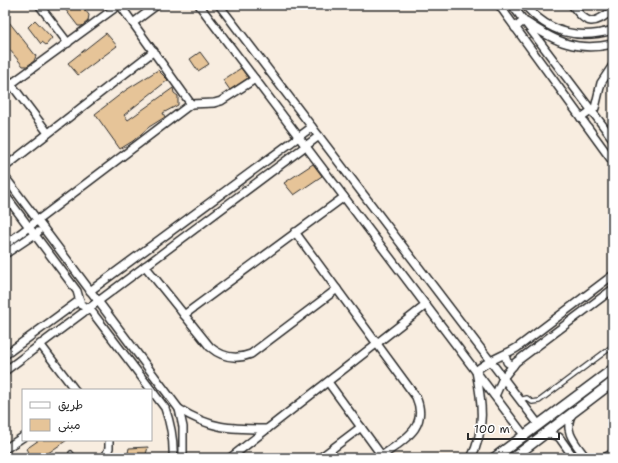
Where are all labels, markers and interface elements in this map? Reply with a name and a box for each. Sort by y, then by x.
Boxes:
legend [22,389,152,441]
text: طريق [58,397,83,413]
scale bar [468,415,559,441]
text: مبنى [58,417,81,433]
text: 100 m [474,421,510,437]

